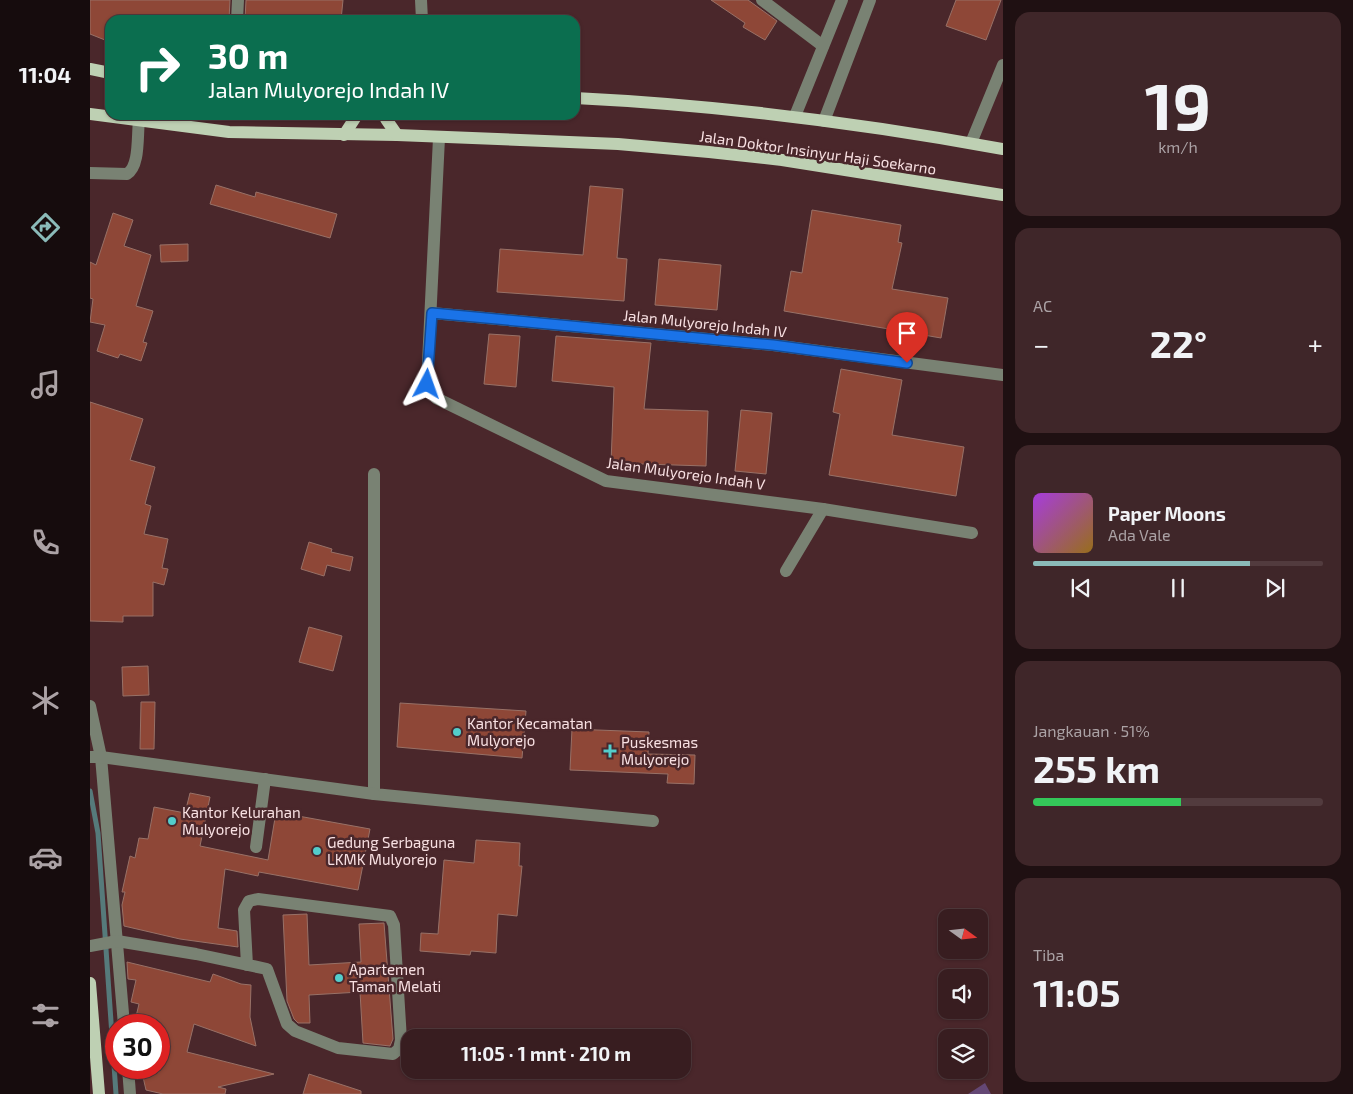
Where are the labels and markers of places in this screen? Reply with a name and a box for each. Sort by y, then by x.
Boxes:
pin [886,312,928,363]
place label: Kantor Kecamatan Mulyorejo [467,714,592,750]
marker: Kantor Kecamatan Mulyorejo [451,726,463,738]
place label: Puskesmas Mulyorejo [621,733,698,769]
marker: Puskesmas Mulyorejo [603,744,617,758]
place label: Kantor Kelurahan Mulyorejo [182,803,301,839]
marker: Kantor Kelurahan Mulyorejo [166,815,178,827]
place label: Gedung Serbaguna LKMK Mulyorejo [327,833,455,869]
marker: Gedung Serbaguna LKMK Mulyorejo [311,845,323,857]
place label: Apartemen Taman Melati [349,960,441,995]
marker: Apartemen Taman Melati [333,972,345,984]

